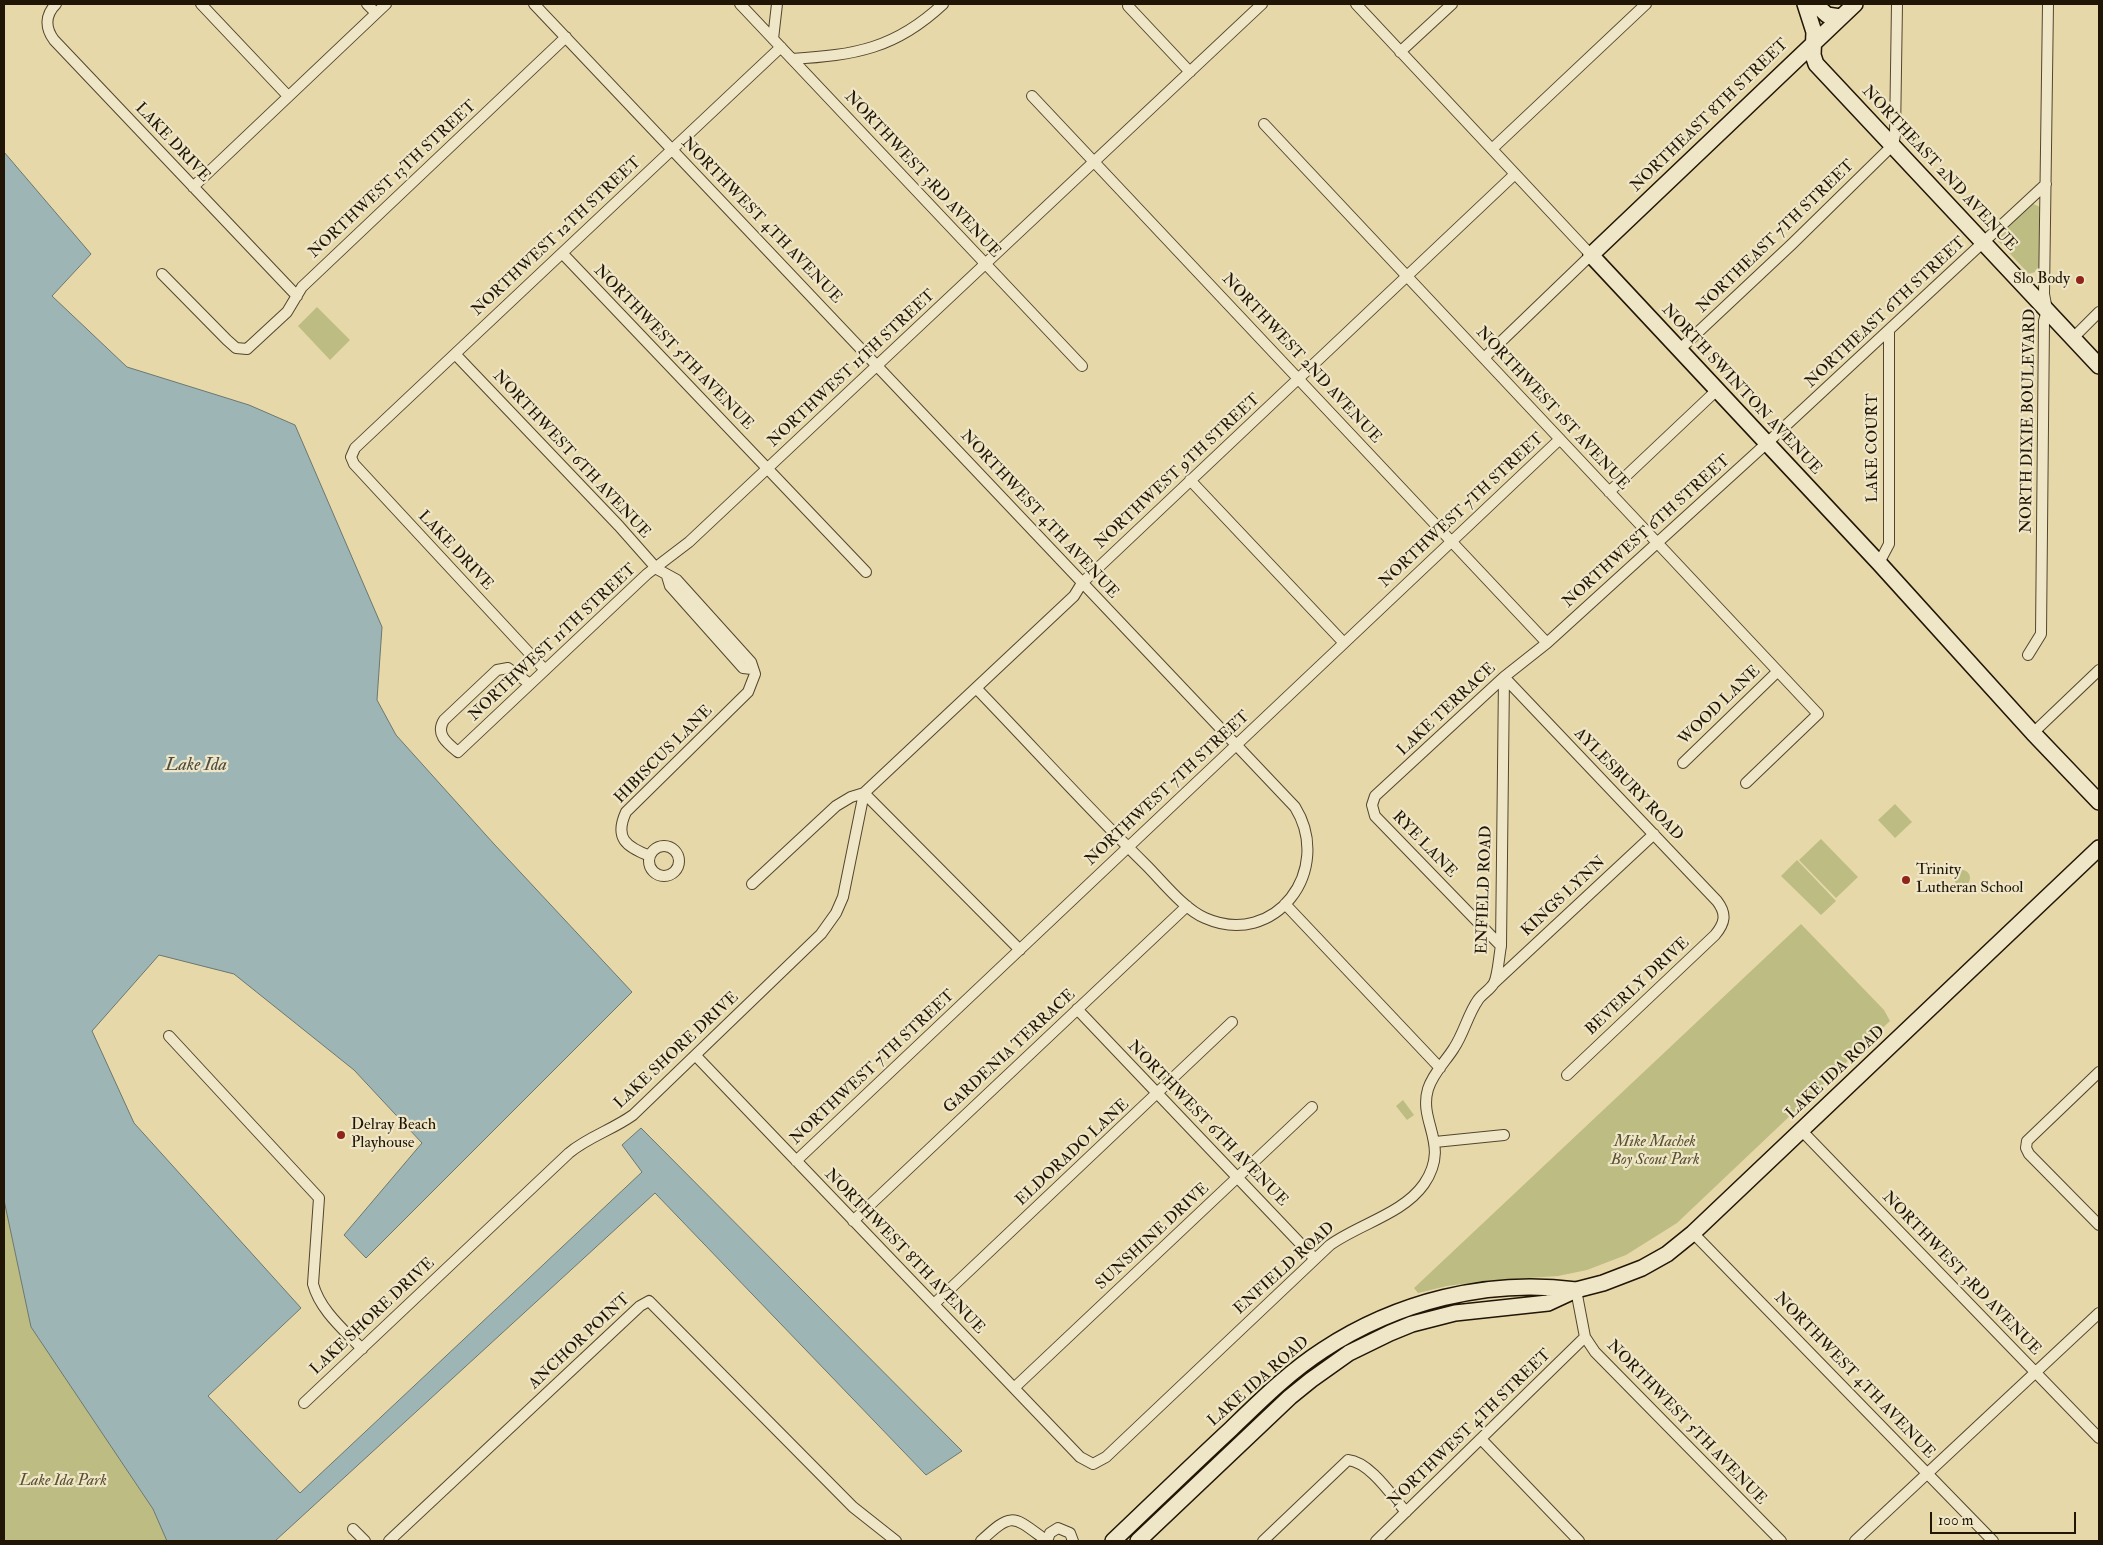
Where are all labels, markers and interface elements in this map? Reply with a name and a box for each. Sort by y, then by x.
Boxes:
street label: NORTHEAST 8TH STREET [1627,35,1793,197]
street label: NORTHEAST 2ND AVENUE [1857,82,2021,256]
street label: NORTHWEST 3RD AVENUE [840,88,1004,262]
street label: NORTHWEST 13TH STREET [305,97,481,263]
street label: LAKE DRIVE [130,99,214,187]
street label: NORTHWEST 4TH AVENUE [677,134,845,308]
street label: NORTHWEST 12TH STREET [468,153,646,321]
street label: NORTHEAST 7TH STREET [1693,157,1859,317]
street label: NORTHEAST 6TH STREET [1802,234,1970,392]
street label: NORTHWEST 5TH AVENUE [589,262,757,434]
street label: NORTHWEST 2ND AVENUE [1217,270,1385,448]
place label: Slo Body [2013,270,2070,290]
marker: Slo Body [2074,274,2086,286]
street label: NORTHWEST 11TH STREET [764,286,940,452]
street label: NORTH SWINTON AVENUE [1657,301,1825,479]
street label: NORTH DIXIE BOULEVARD [2017,309,2041,533]
street label: NORTHWEST 1ST AVENUE [1471,323,1633,495]
street label: NORTHWEST 6TH AVENUE [488,367,654,543]
street label: NORTHWEST 9TH STREET [1091,390,1265,554]
street label: LAKE COURT [1864,393,1884,503]
street label: NORTHWEST 4TH AVENUE [956,427,1122,603]
street label: NORTHWEST 7TH STREET [1376,430,1548,592]
street label: NORTHWEST 6TH STREET [1559,452,1735,612]
street label: LAKE DRIVE [413,507,497,595]
street label: NORTHWEST 11TH STREET [465,560,641,726]
street label: LAKE TERRACE [1394,659,1500,761]
street label: WOOD LANE [1675,662,1765,750]
street label: HIBISCUS LANE [611,702,717,808]
street label: NORTHWEST 7TH STREET [1082,708,1254,870]
street label: AYLESBURY ROAD [1569,725,1687,845]
water label: Lake Ida [165,755,227,777]
street label: RYE LANE [1388,808,1460,882]
street label: ENFIELD ROAD [1473,825,1497,955]
street label: KINGS LYNN [1518,853,1610,941]
place label: Trinity Lutheran School [1916,861,2023,899]
marker: Trinity Lutheran School [1900,874,1912,886]
street label: BEVERLY DRIVE [1582,934,1694,1040]
street label: GARDENIA TERRACE [940,986,1080,1118]
street label: NORTHWEST 7TH STREET [787,987,959,1149]
street label: LAKE SHORE DRIVE [611,988,743,1114]
street label: LAKE IDA ROAD [1783,1022,1889,1124]
street label: NORTHWEST 6TH AVENUE [1123,1037,1291,1211]
street label: ELDORADO LANE [1012,1096,1134,1210]
place label: Delray Beach Playhouse [351,1116,436,1154]
marker: Delray Beach Playhouse [335,1129,347,1141]
park label: Mike Machek Boy Scout Park [1610,1133,1700,1171]
street label: NORTHWEST 8TH AVENUE [820,1165,988,1339]
street label: SUNSHINE DRIVE [1092,1180,1214,1294]
street label: NORTHWEST 3RD AVENUE [1878,1188,2044,1360]
street label: ENFIELD ROAD [1231,1219,1339,1319]
street label: LAKE SHORE DRIVE [307,1254,439,1380]
street label: NORTHWEST 4TH AVENUE [1770,1289,1938,1463]
street label: ANCHOR POINT [525,1290,635,1394]
street label: LAKE IDA ROAD [1204,1333,1314,1431]
street label: NORTHWEST 5TH AVENUE [1602,1337,1770,1509]
street label: NORTHWEST 4TH STREET [1384,1346,1556,1512]
park label: Lake Ida Park [19,1472,107,1492]
scale bar [1933,1502,2079,1534]
text: 100 m [1938,1511,1973,1530]

